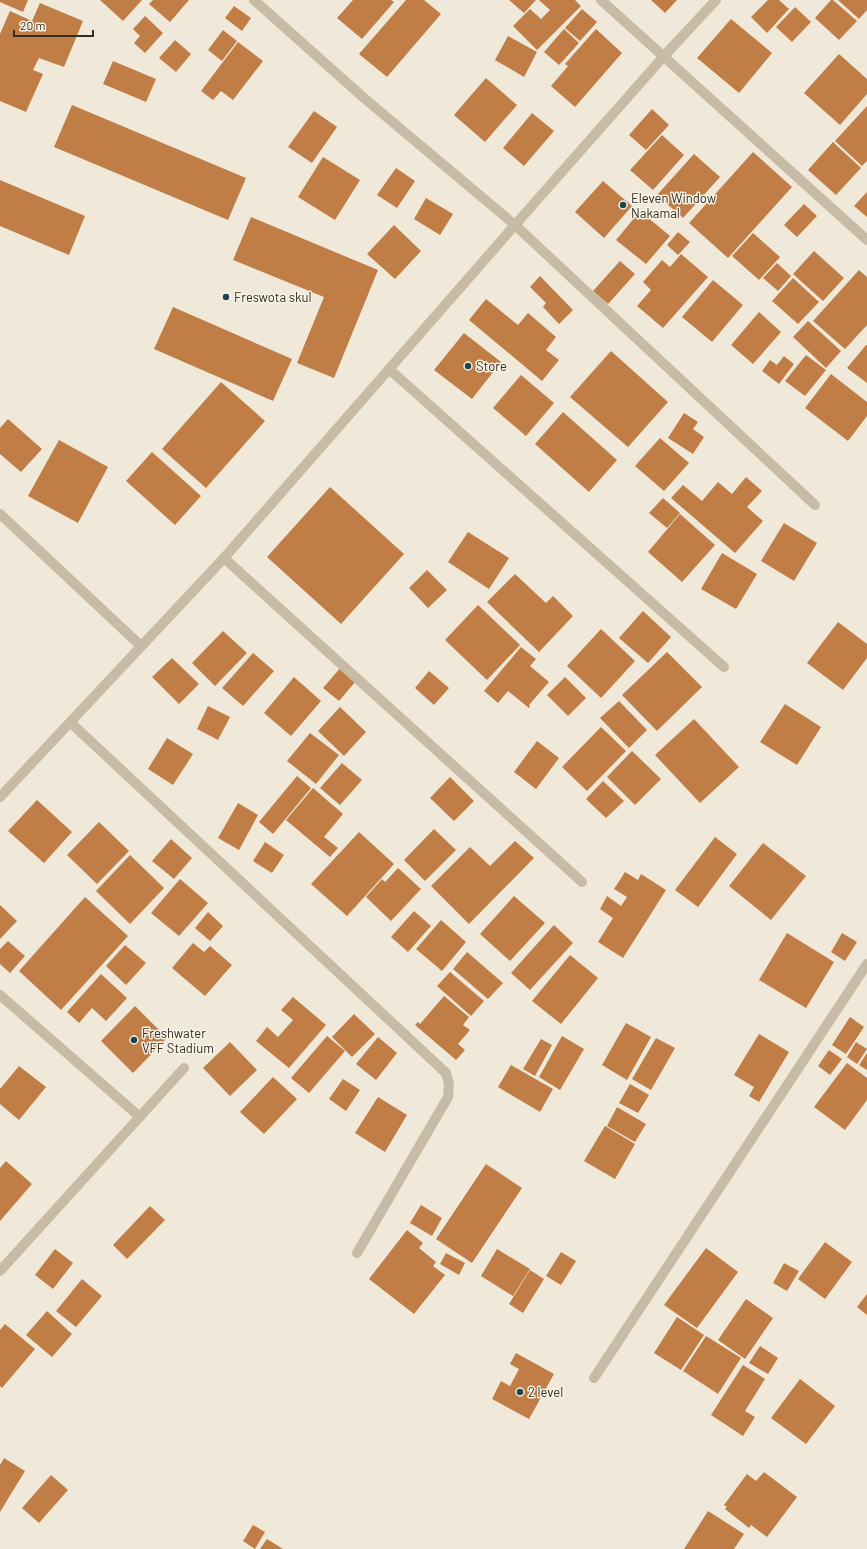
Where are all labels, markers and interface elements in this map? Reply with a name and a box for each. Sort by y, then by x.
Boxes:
scale bar [14,12,93,38]
text: 20 m [20,18,46,32]
place label: Eleven Window Nakamal [631,190,716,221]
marker: Eleven Window Nakamal [618,200,628,210]
place label: Freswota skul [234,289,311,305]
marker: Freswota skul [221,292,231,302]
place label: Store [476,358,507,374]
marker: Store [463,361,473,371]
place label: Freshwater VFF Stadium [142,1025,214,1056]
marker: Freshwater VFF Stadium [129,1035,139,1045]
place label: 2 level [528,1384,563,1400]
marker: 2 level [515,1387,525,1397]

